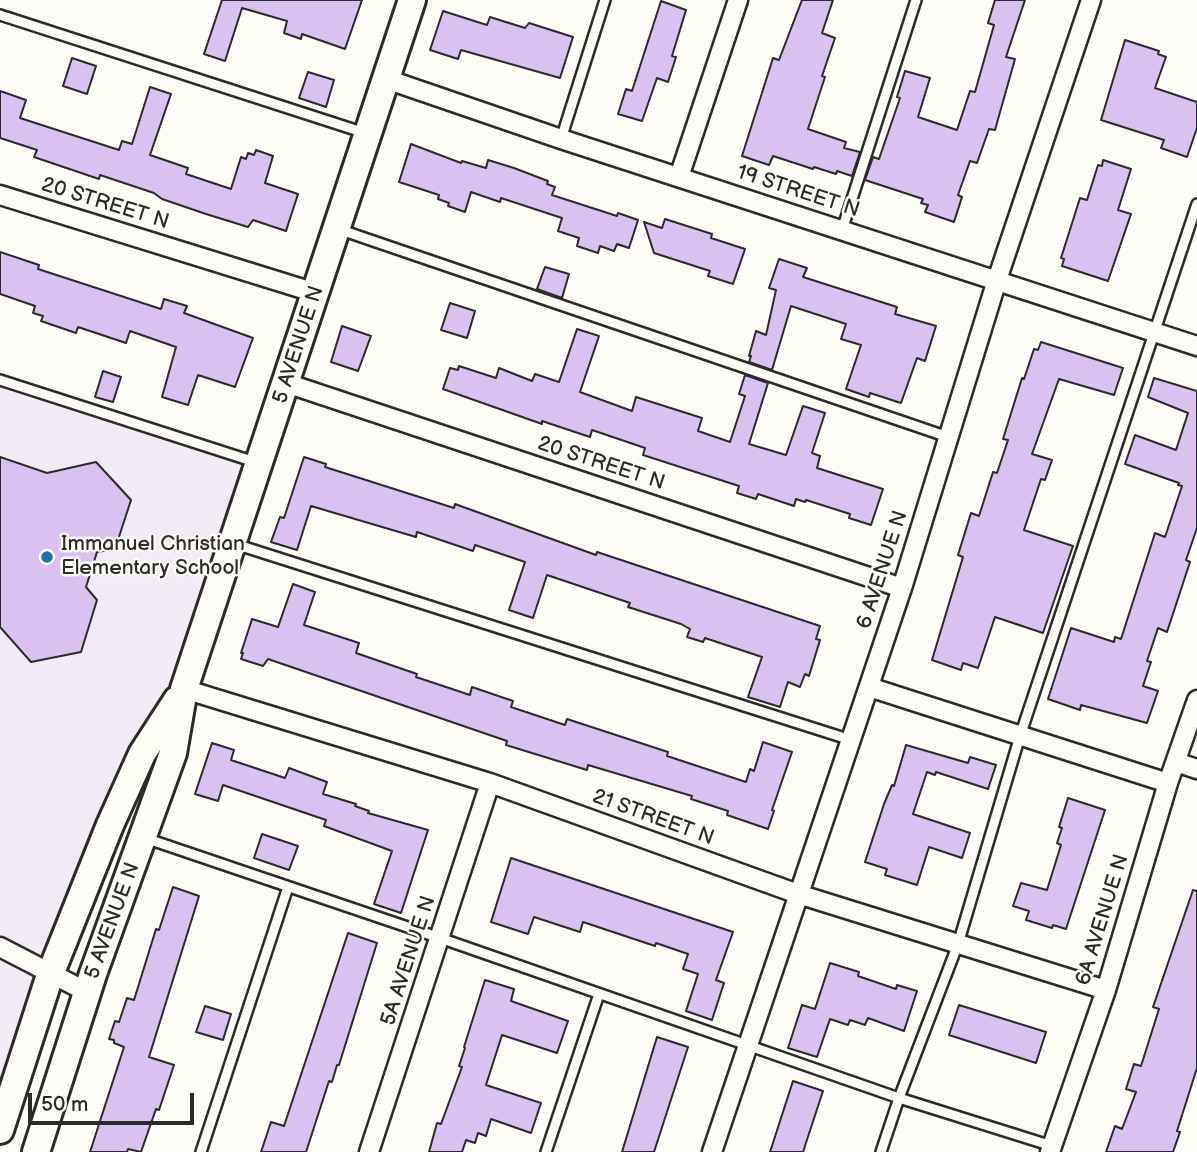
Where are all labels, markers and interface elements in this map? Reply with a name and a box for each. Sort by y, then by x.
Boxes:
street label: 19 STREET N [733,160,863,224]
street label: 20 STREET N [38,173,172,235]
street label: 5 AVENUE N [268,283,330,407]
street label: 20 STREET N [534,432,668,496]
street label: 6 AVENUE N [852,508,914,632]
place label: Immanuel Christian Elementary School [61,532,245,582]
marker: Immanuel Christian Elementary School [39,549,55,565]
street label: 21 STREET N [589,784,717,852]
street label: 6A AVENUE N [1071,851,1135,989]
street label: 5 AVENUE N [80,859,146,983]
street label: 5A AVENUE N [376,893,442,1029]
scale bar [32,1078,198,1122]
text: 50 m [41,1092,88,1117]

